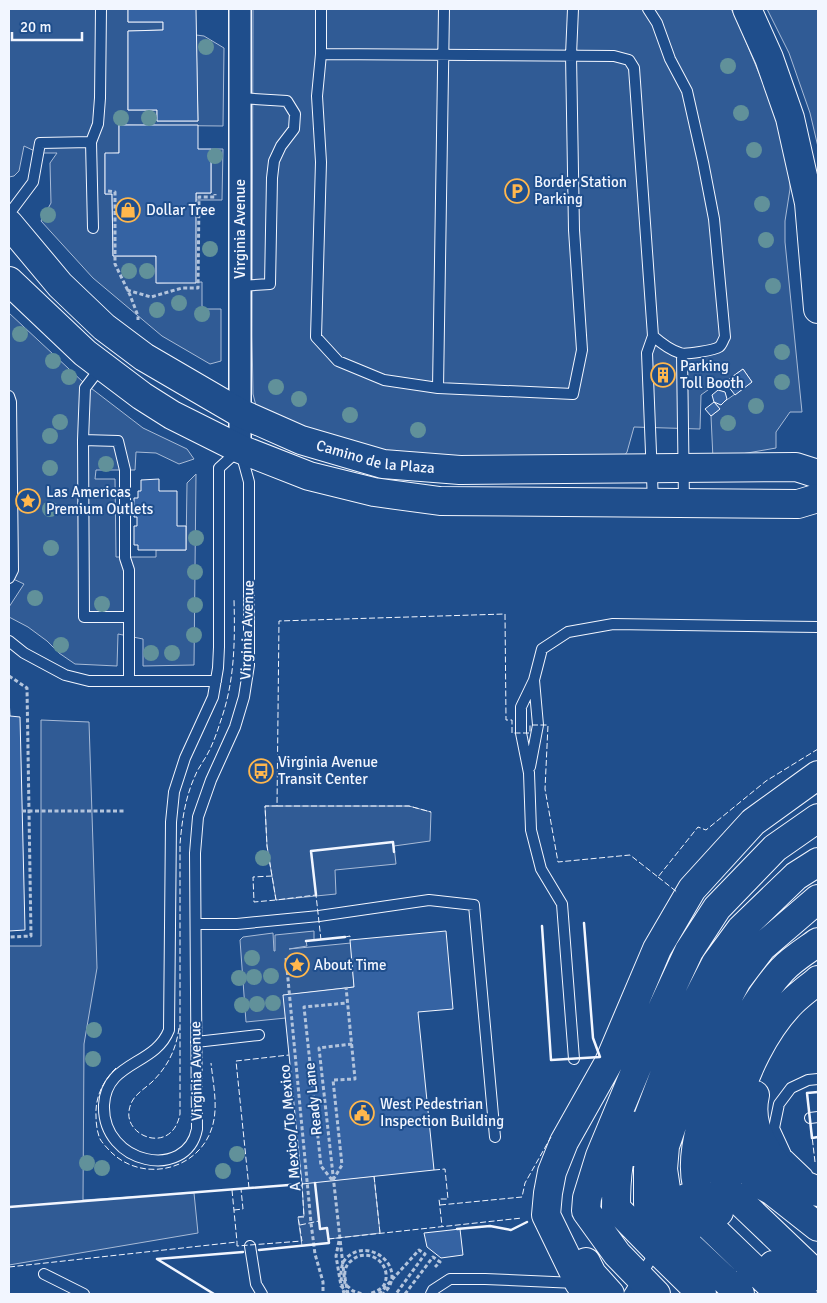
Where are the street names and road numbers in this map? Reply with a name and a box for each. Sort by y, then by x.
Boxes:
street label: Virginia Avenue [231,179,249,279]
street label: Camino de la Plaza [314,436,435,477]
street label: Virginia Avenue [236,580,258,680]
street label: Virginia Avenue [186,1021,206,1121]
street label: Ready Lane [300,1062,326,1136]
street label: A Mexico/To Mexico [275,1064,305,1192]

